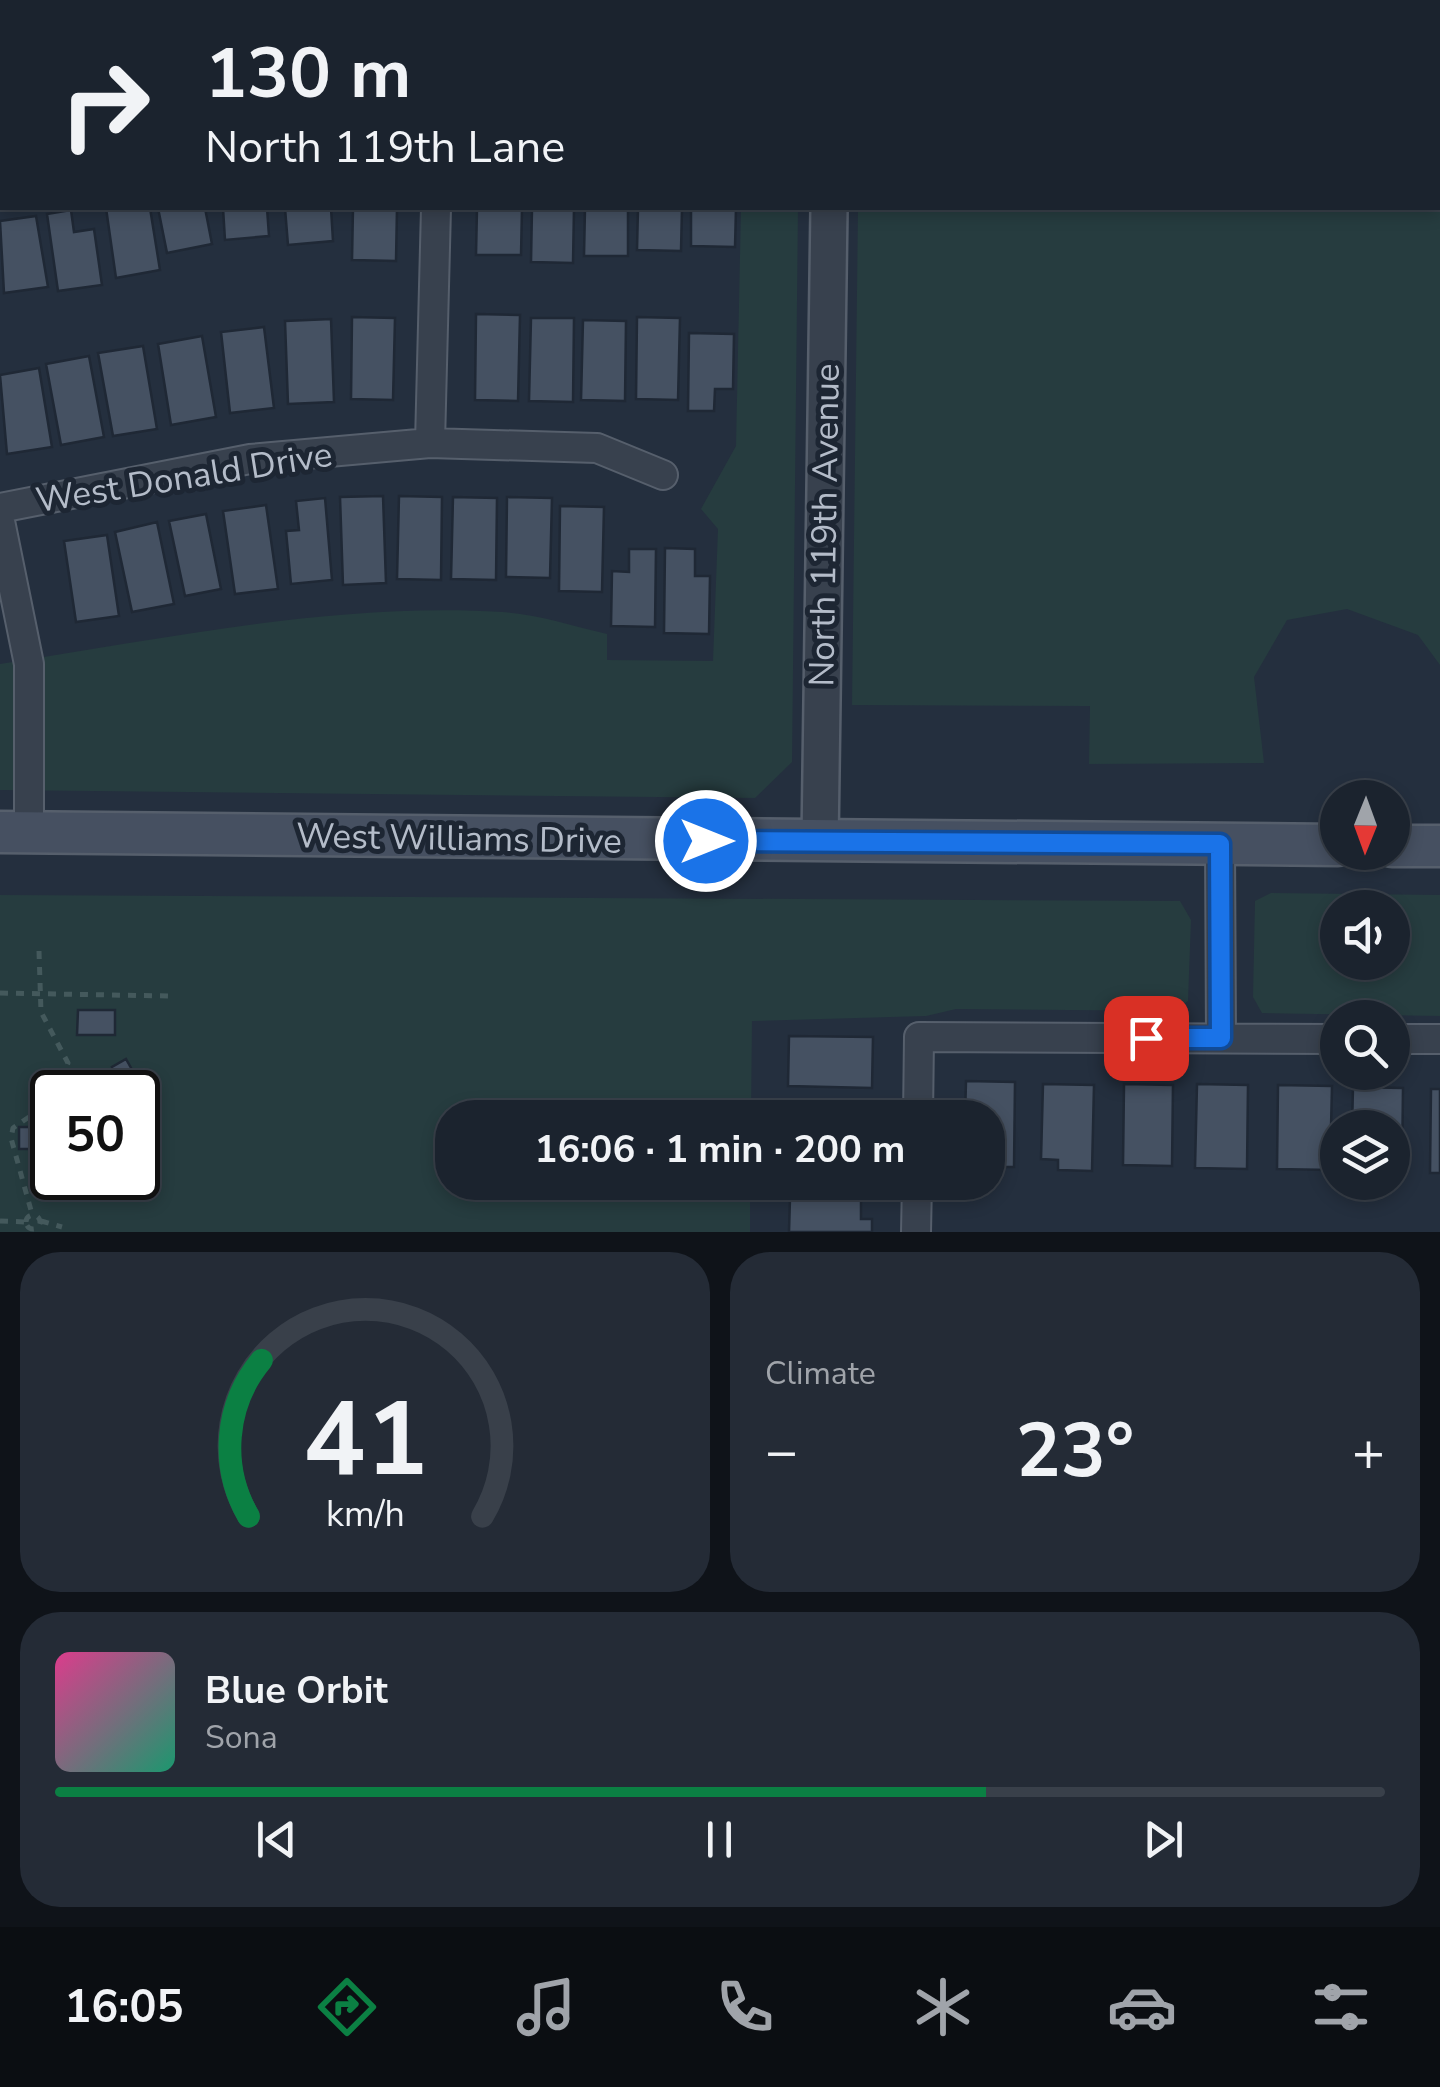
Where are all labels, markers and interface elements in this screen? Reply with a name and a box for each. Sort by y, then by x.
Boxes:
text: 130 m [205,26,411,122]
icon: right [40,40,170,170]
text: North 119th Lane [205,117,565,178]
street label: North 119th Avenue [798,363,851,687]
street label: West Donald Drive [33,431,336,524]
north arrow [1320,780,1410,870]
map controls [1320,780,1410,1200]
position arrow [654,789,758,893]
street label: West Williams Drive [296,812,622,865]
button: sound [1320,890,1410,980]
pin [1104,996,1189,1081]
button: search [1320,1000,1410,1090]
icon: arrive [1119,1011,1174,1066]
speed limit sign: 50 [30,1070,160,1200]
button: layers [1320,1110,1410,1200]
text: 16:06 · 1 min · 200 m [535,1124,905,1175]
text: Climate [765,1352,876,1395]
text: 41 [303,1369,427,1511]
text: 23° [1016,1400,1134,1502]
text: − [765,1414,798,1489]
text: + [1352,1414,1385,1489]
text: km/h [326,1490,404,1539]
text: Blue Orbit [205,1665,388,1716]
text: Sona [205,1716,278,1759]
icon: previous [249,1812,304,1867]
icon: pause [692,1812,747,1867]
icon: next [1136,1812,1191,1867]
icon: directions [312,1972,382,2042]
icon: music [511,1972,581,2042]
icon: phone [710,1972,780,2042]
icon: climate [908,1972,978,2042]
icon: car [1107,1972,1177,2042]
icon: filters [1306,1972,1376,2042]
text: 16:05 [64,1977,184,2038]

